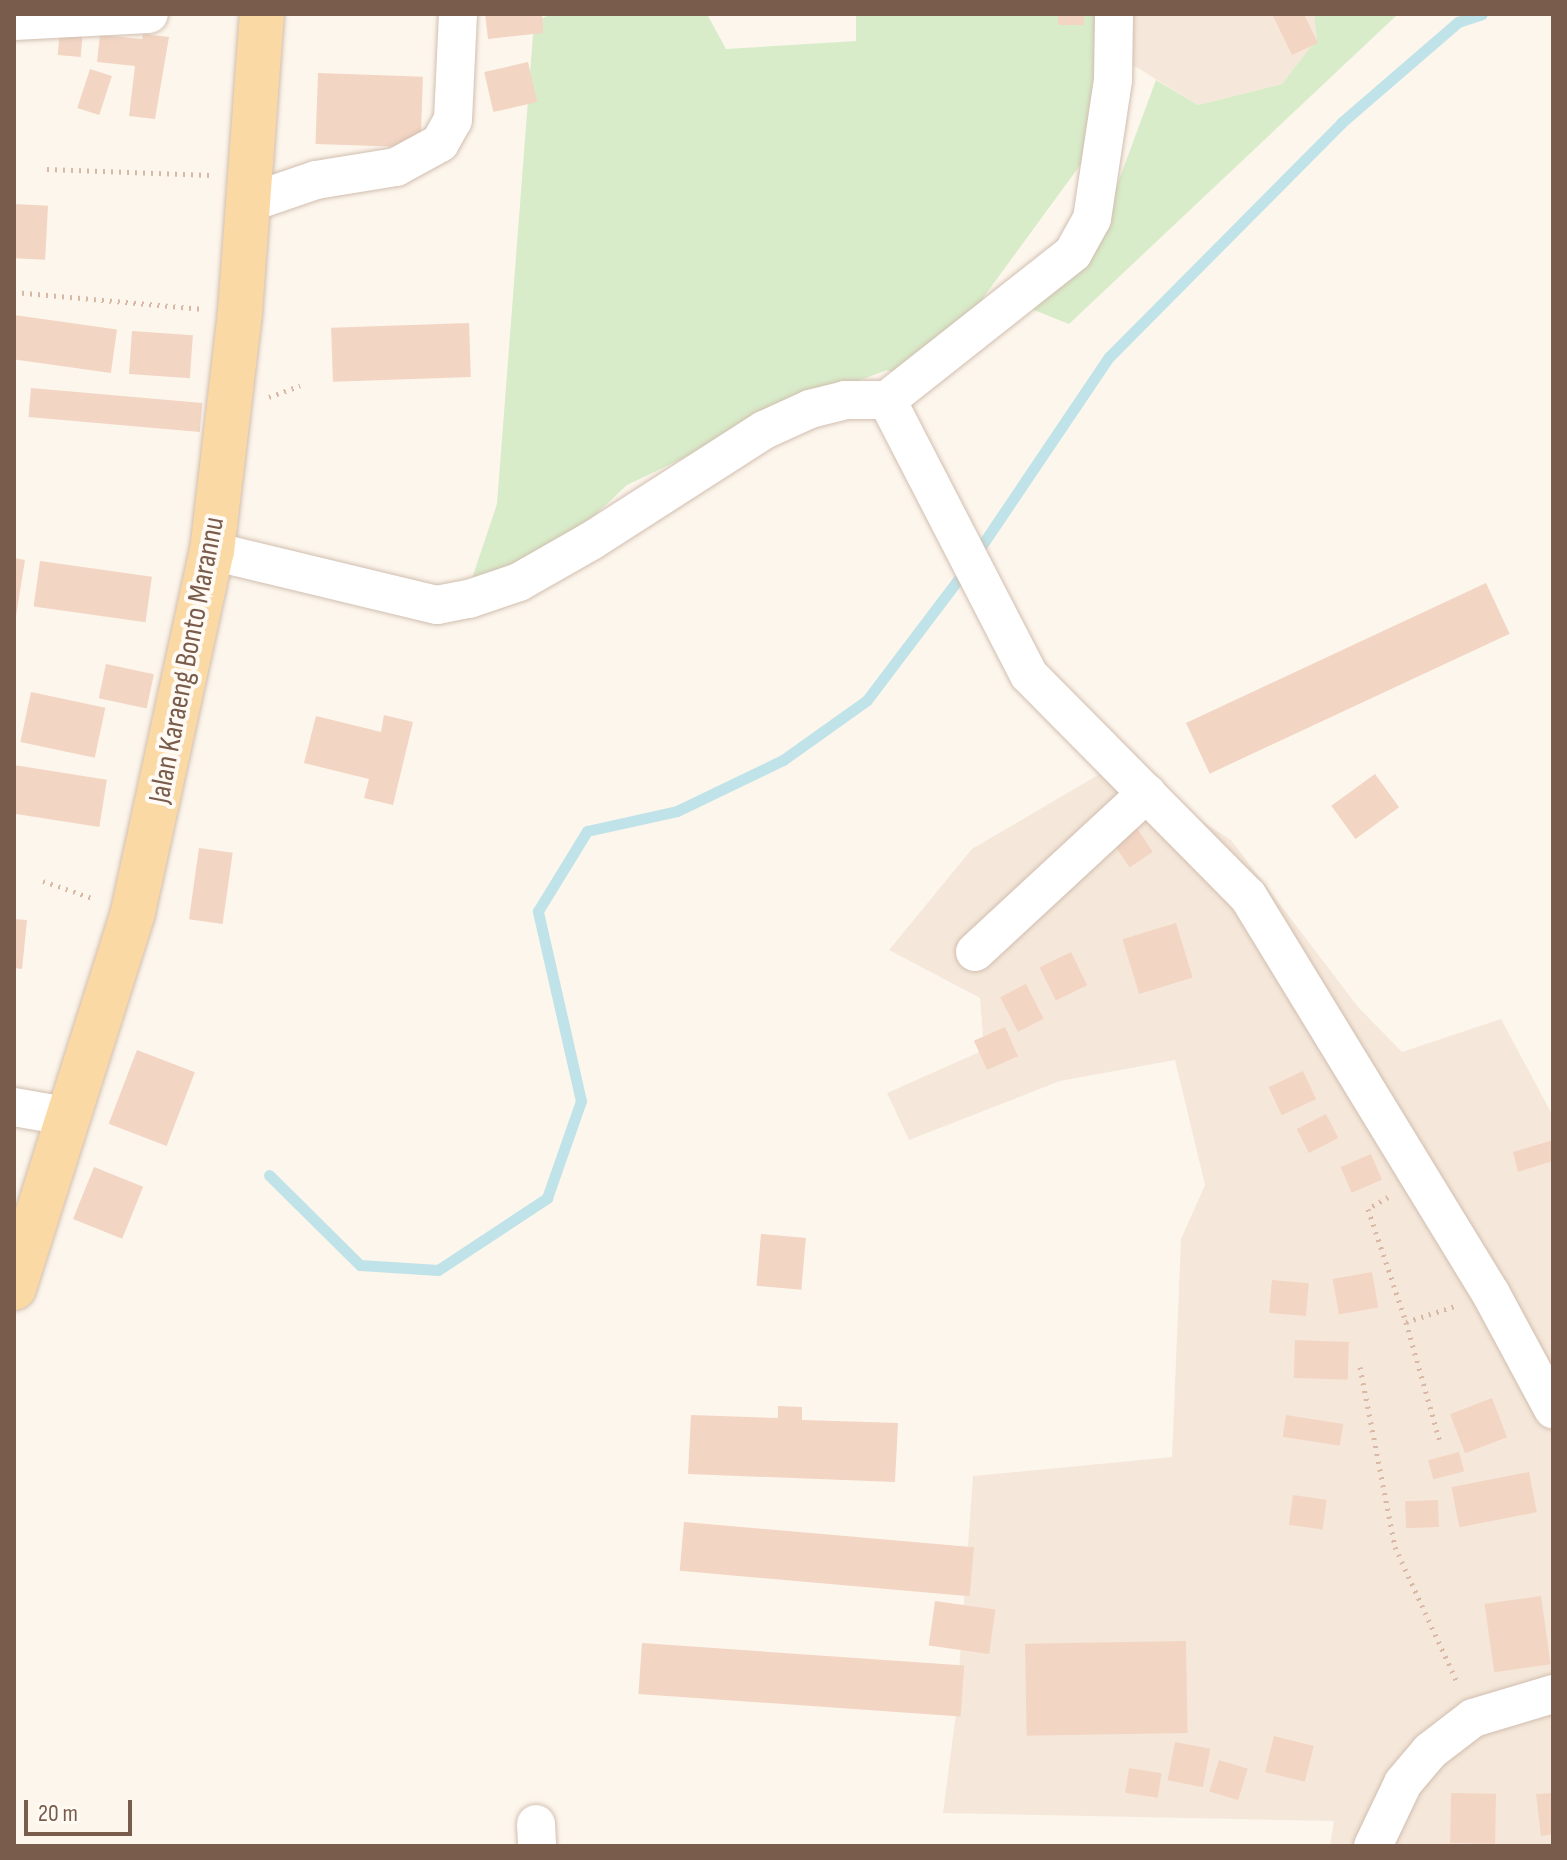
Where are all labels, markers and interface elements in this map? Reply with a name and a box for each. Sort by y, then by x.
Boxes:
street label: Jalan Karaeng Bonto Marannu [142,514,232,806]
scale bar [28,1784,136,1834]
text: 20 m [38,1799,78,1828]

